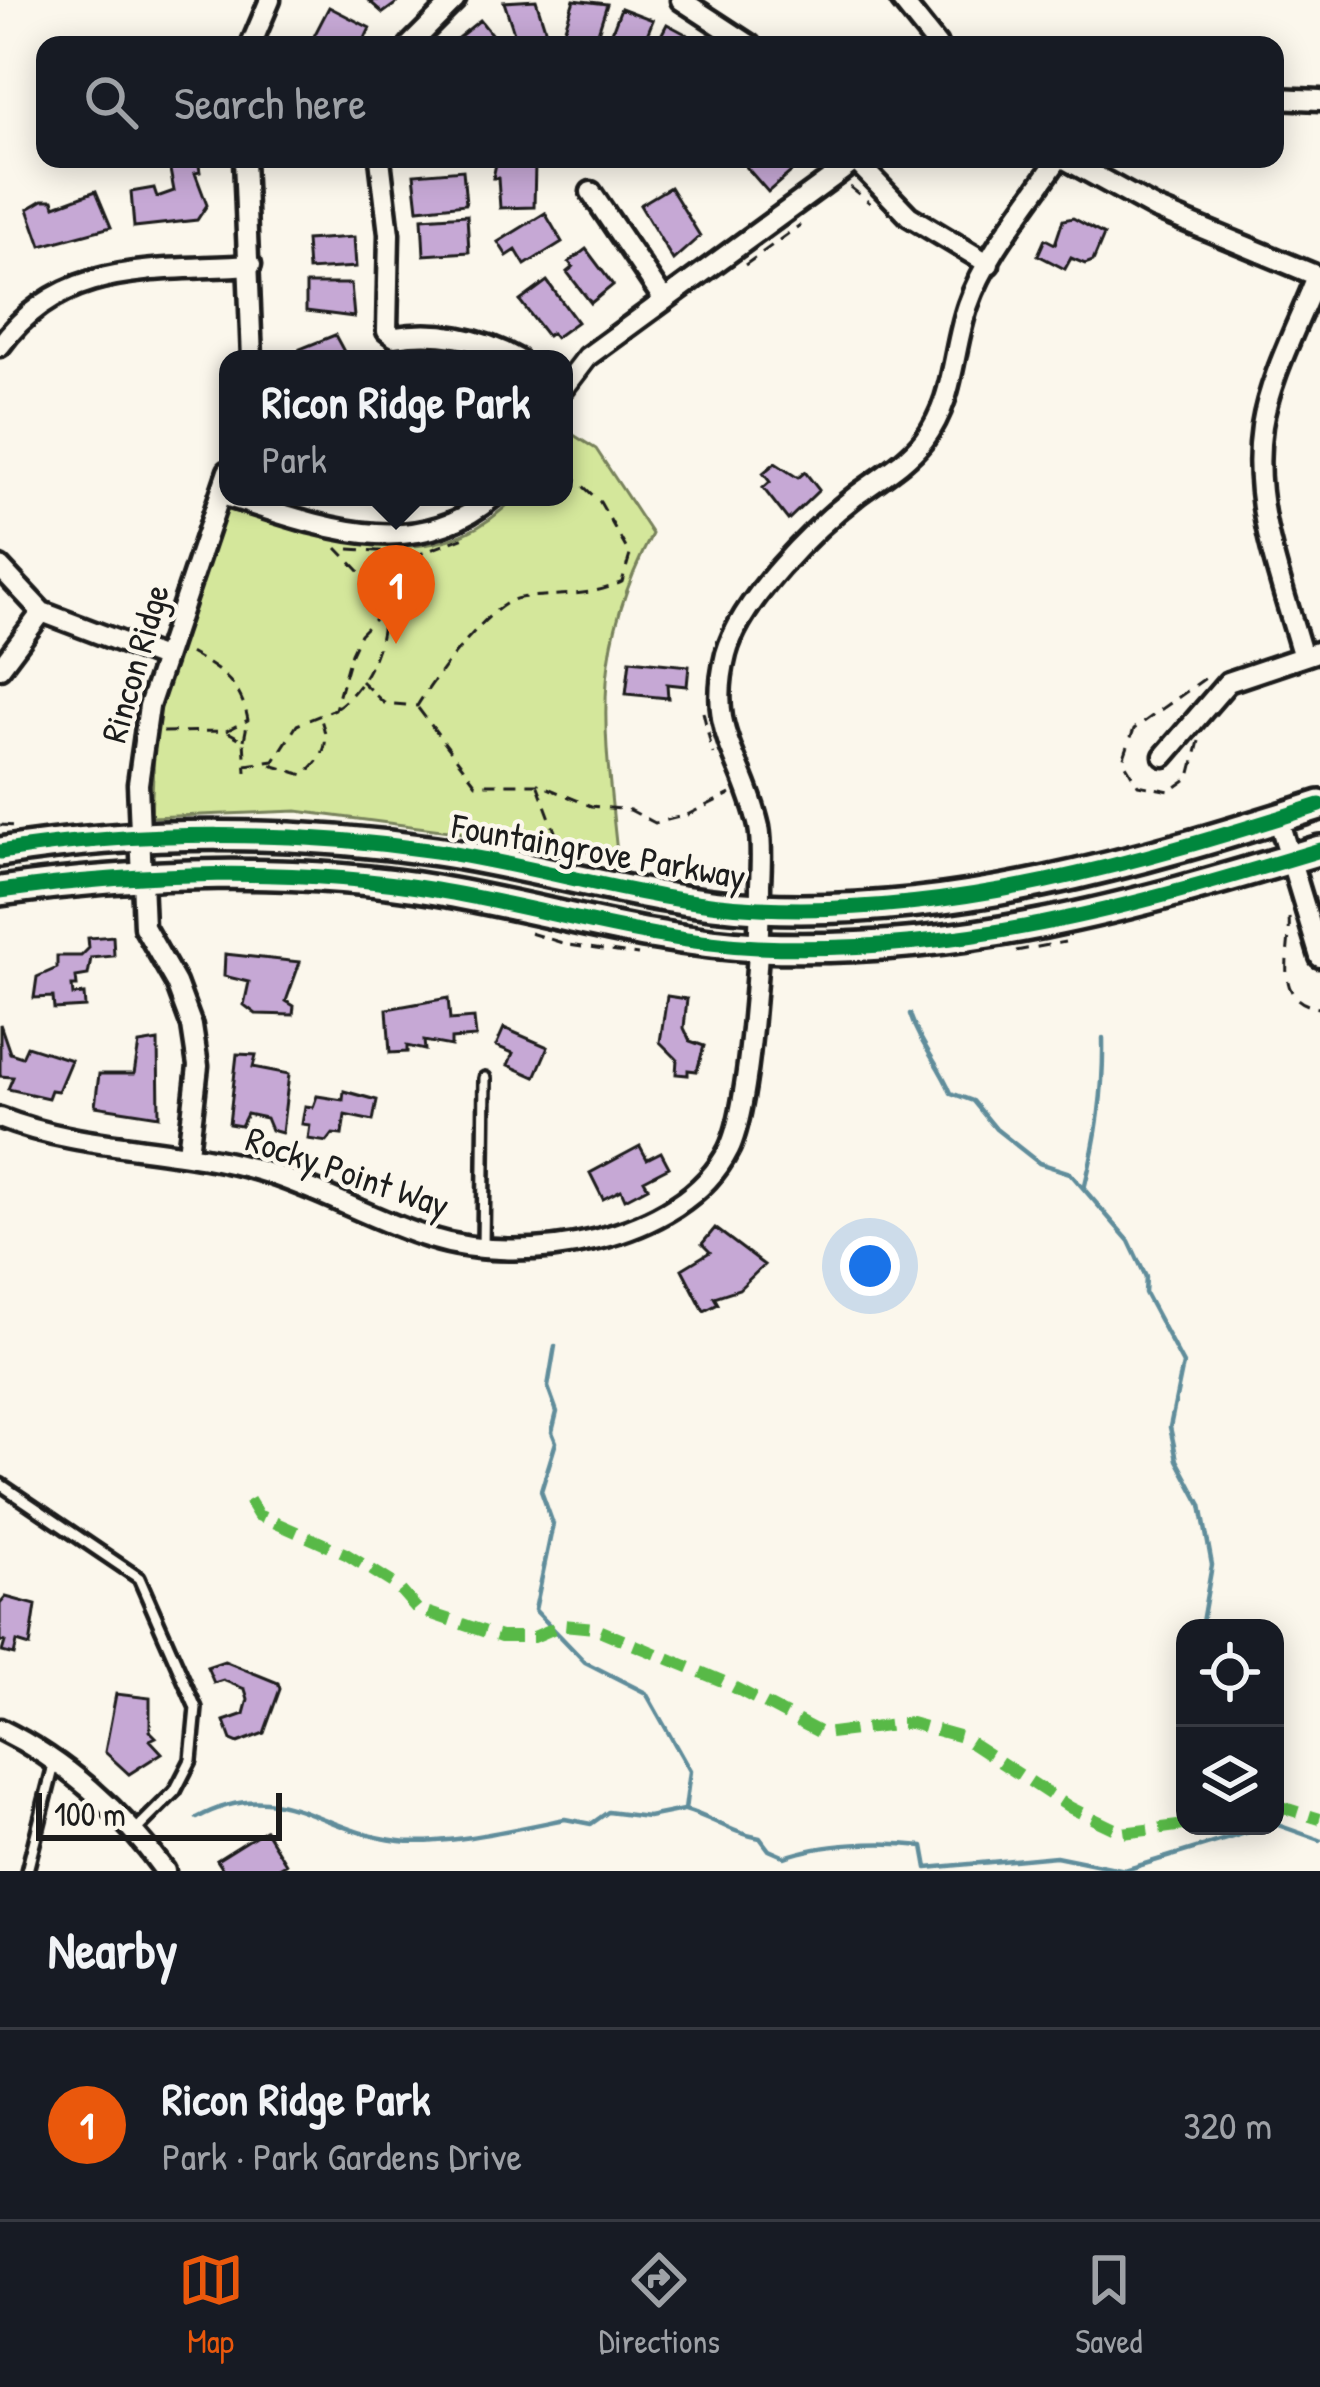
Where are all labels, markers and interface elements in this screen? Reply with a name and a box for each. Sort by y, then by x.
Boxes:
search box [36,36,1284,168]
icon: search [78,69,144,135]
text: Search here [174,72,366,133]
popup [219,350,573,506]
text: Ricon Ridge Park [262,371,530,432]
text: Park [262,432,327,485]
pin: 1 [357,545,435,644]
street label: Rincon Ridge [88,578,180,748]
street label: Fountaingrove Parkway [447,800,750,900]
street label: Rocky Point Way [240,1113,456,1229]
your location [840,1236,900,1296]
map controls [1176,1619,1284,1835]
button: locate [1176,1619,1284,1727]
button: layers [1176,1727,1284,1835]
scale bar [36,1787,282,1840]
text: 100 m [54,1792,126,1836]
text: Nearby [48,1915,178,1984]
text: Ricon Ridge Park [162,2068,430,2129]
text: 1 [80,2098,94,2151]
text: 320 m [1183,2098,1272,2151]
text: Park · Park Gardens Drive [162,2129,522,2182]
tab: Map [178,2247,244,2363]
tab: Directions [599,2247,720,2363]
tab: Saved [1075,2247,1142,2363]

